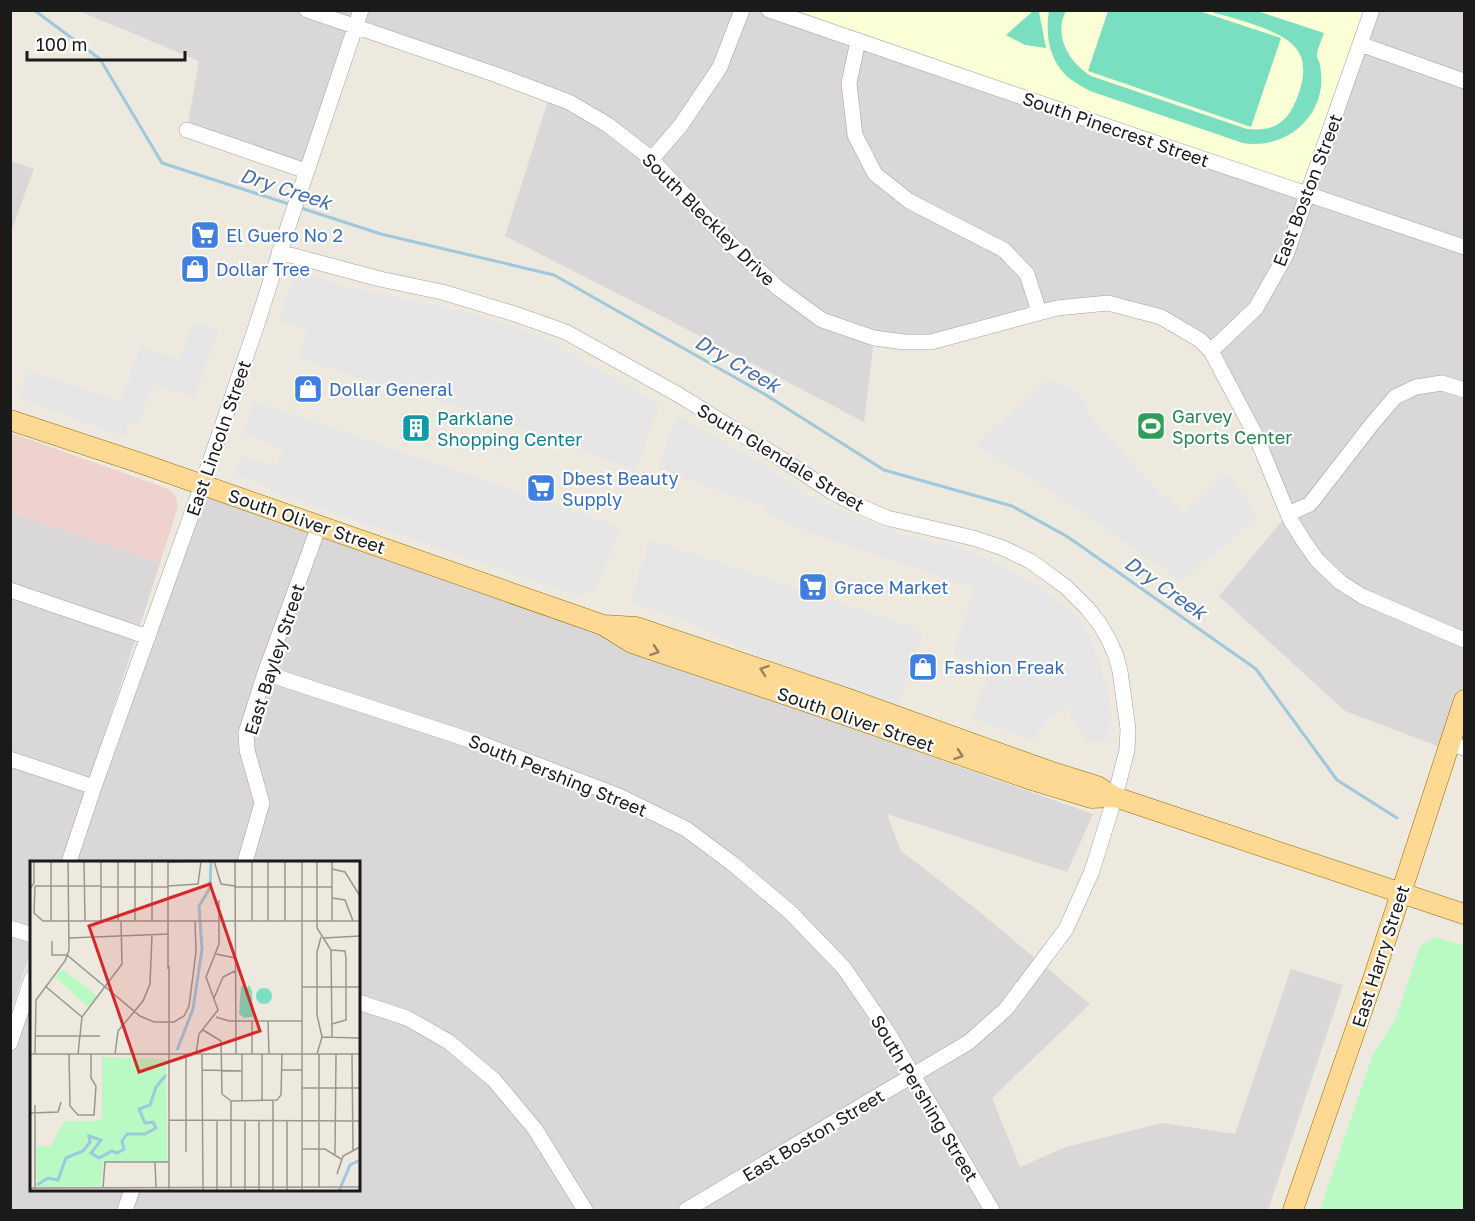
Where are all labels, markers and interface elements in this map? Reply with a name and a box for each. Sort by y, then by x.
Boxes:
scale bar [27,24,184,62]
text: 100 m [36,33,87,55]
street label: South Pinecrest Street [1020,87,1212,171]
street label: East Boston Street [1268,111,1346,269]
street label: South Bleckley Drive [638,148,780,290]
water label: Dry Creek [237,162,337,216]
supermarket icon: El Guero No 2 [189,219,221,251]
place label: El Guero No 2 [226,224,343,246]
shop icon: Dollar Tree [179,253,211,285]
place label: Dollar Tree [216,258,310,280]
water label: Dry Creek [691,329,787,399]
street label: East Lincoln Street [181,357,255,519]
shop icon: Dollar General [292,373,324,405]
place label: Dollar General [329,378,453,400]
street label: South Glendale Street [694,398,868,516]
place label: Garvey Sports Center [1172,405,1292,448]
place label: Parklane Shopping Center [437,407,582,450]
sports icon: Garvey Sports Center [1135,410,1167,442]
building icon: Parklane Shopping Center [400,412,432,444]
place label: Dbest Beauty Supply [562,467,679,510]
supermarket icon: Dbest Beauty Supply [525,472,557,504]
street label: South Oliver Street [225,484,389,558]
water label: Dry Creek [1120,550,1214,626]
supermarket icon: Grace Market [797,571,829,603]
place label: Grace Market [834,576,949,598]
street label: East Bayley Street [239,581,309,737]
one-way arrow [649,644,660,656]
shop icon: Fashion Freak [907,651,939,683]
place label: Fashion Freak [944,656,1065,678]
one-way arrow [759,665,770,677]
street label: South Oliver Street [774,682,938,756]
street label: South Pershing Street [466,729,650,821]
one-way arrow [953,747,964,760]
inset map [30,861,360,1191]
street label: East Harry Street [1347,882,1413,1030]
street label: South Pershing Street [867,1011,983,1185]
street label: East Boston Street [738,1084,888,1186]

